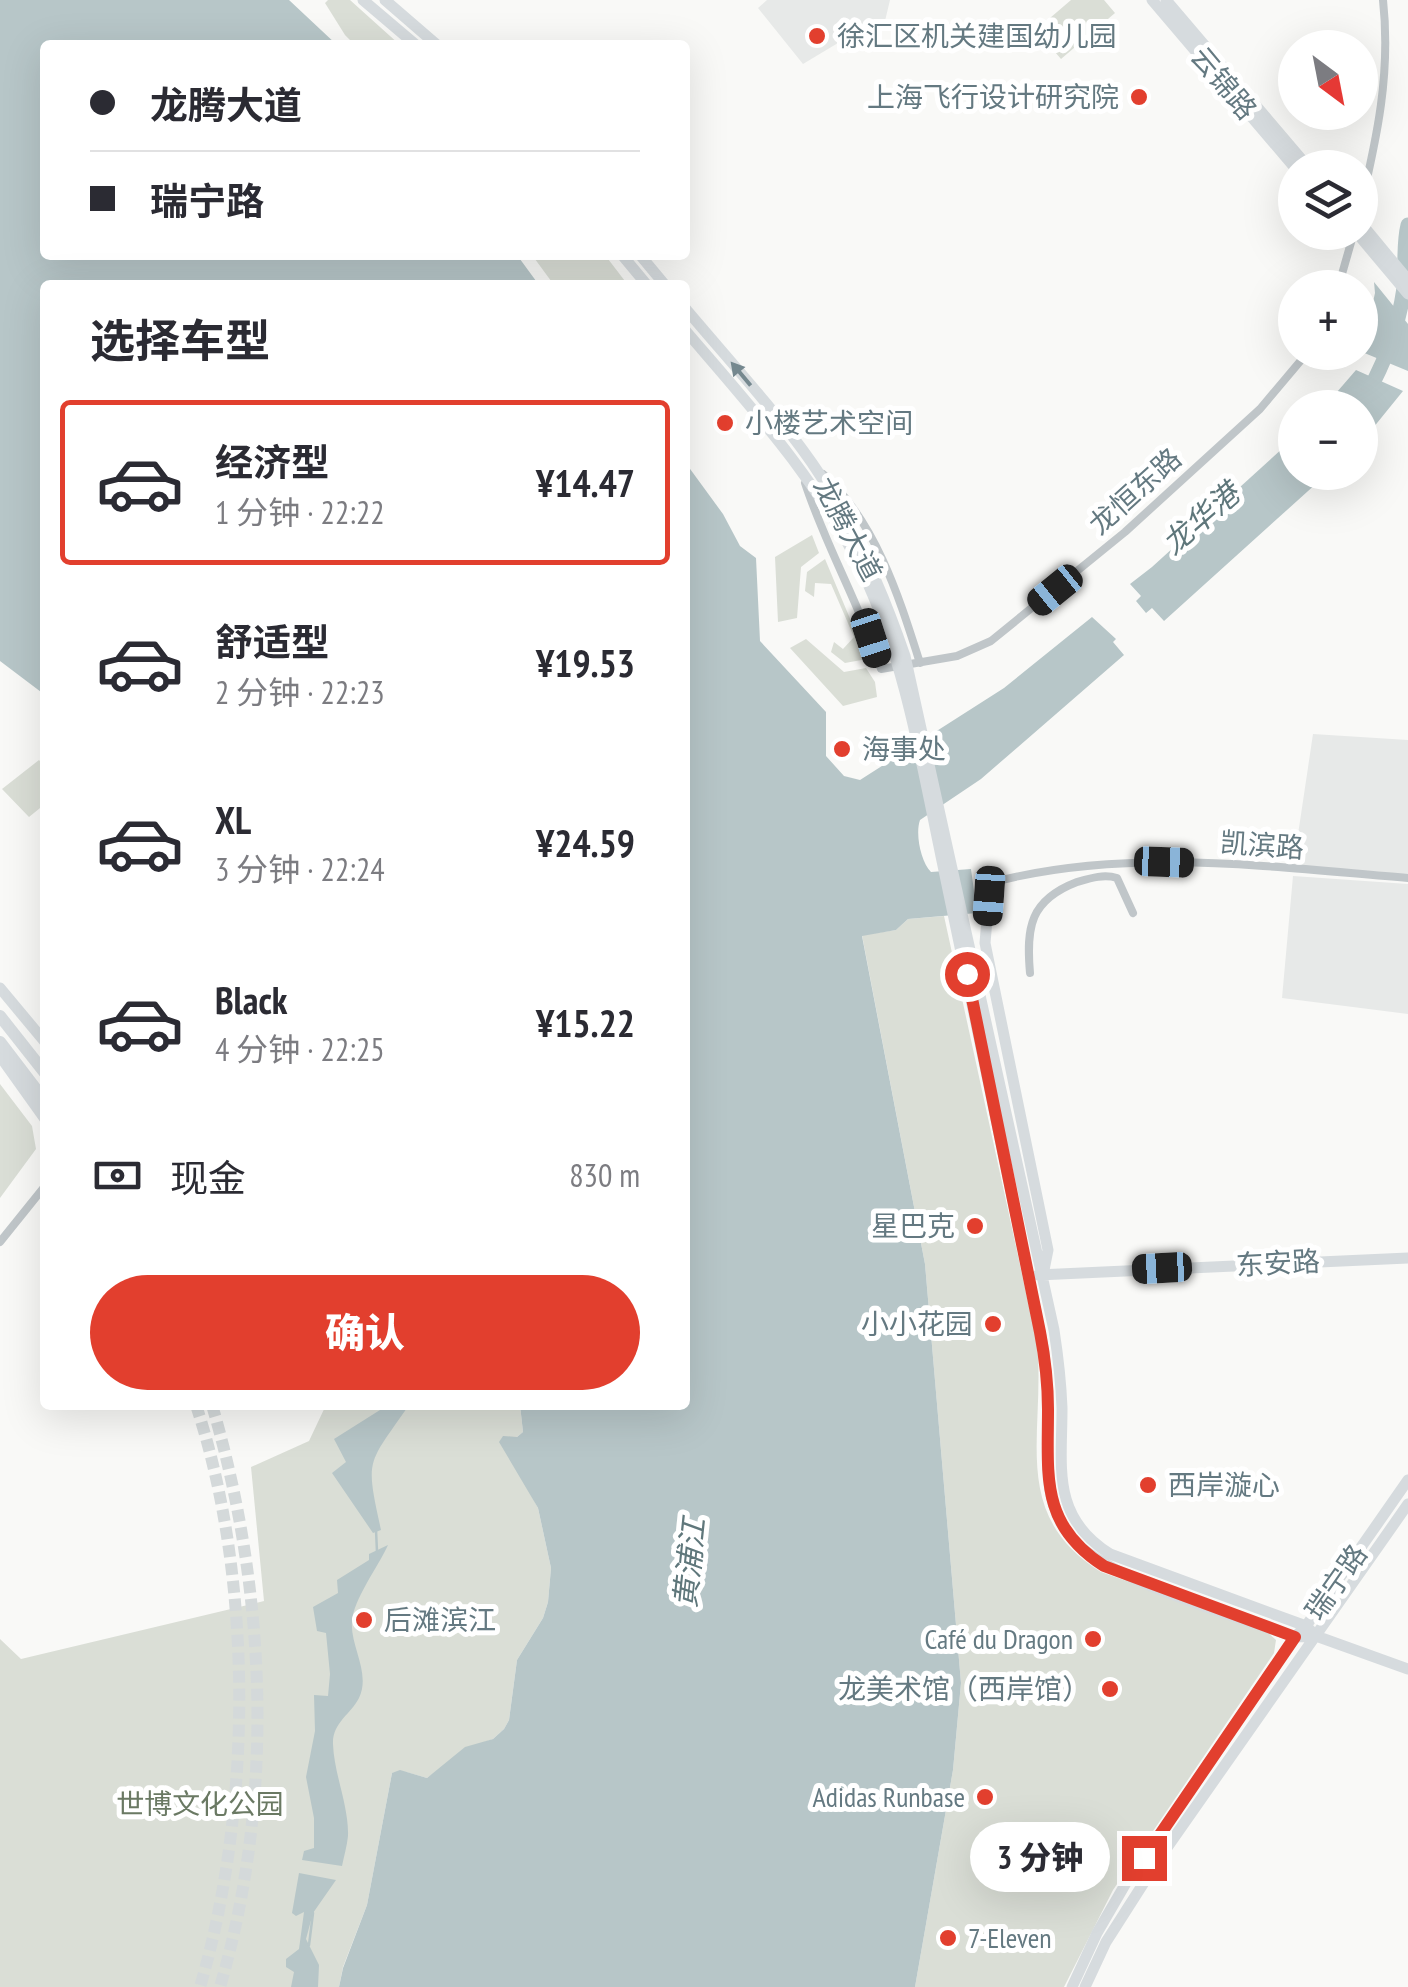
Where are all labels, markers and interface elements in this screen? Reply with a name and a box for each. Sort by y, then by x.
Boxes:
place label: 徐汇区机关建国幼儿园 [837,17,1117,54]
marker: 徐汇区机关建国幼儿园 [806,25,828,47]
north arrow [1278,30,1378,130]
map controls [1278,30,1378,490]
street label: 云锦路 [1183,39,1266,127]
place label: 上海飞行设计研究院 [867,78,1119,115]
text: 龙腾大道 [150,80,302,129]
marker: 上海飞行设计研究院 [1128,86,1150,108]
button: layers [1278,150,1378,250]
text: 瑞宁路 [150,176,264,225]
button: + [1278,270,1378,370]
text: 选择车型 [90,311,270,369]
one-way arrow [731,362,752,387]
button: − [1278,390,1378,490]
place label: 小楼艺术空间 [745,404,913,441]
marker: 小楼艺术空间 [714,412,736,434]
text: 经济型 [215,437,329,486]
icon: car [95,438,185,528]
street label: 龙恒东路 [1081,439,1189,542]
text: ¥14.47 [536,458,635,507]
street label: 龙腾大道 [806,471,891,587]
water label: 龙华港 [1153,471,1250,562]
text: 1 分钟 · 22:22 [215,491,385,533]
car [1022,559,1088,621]
car [847,605,895,671]
text: 舒适型 [215,617,329,666]
icon: car [95,618,185,708]
text: ¥19.53 [536,638,635,687]
text: 2 分钟 · 22:23 [215,671,385,713]
place label: 海事处 [862,730,946,767]
marker: 海事处 [831,738,853,760]
text: XL [215,795,251,844]
icon: car [95,798,185,888]
text: ¥24.59 [536,818,635,867]
street label: 凯滨路 [1219,823,1305,866]
car [1133,846,1195,878]
text: 3 分钟 · 22:24 [215,848,385,890]
car [972,865,1006,927]
route start [945,952,990,997]
text: Black [215,975,288,1024]
icon: car [95,978,185,1068]
text: ¥15.22 [536,998,635,1047]
text: 4 分钟 · 22:25 [215,1028,385,1070]
icon: cash [90,1148,145,1203]
text: 现金 [170,1153,246,1202]
text: 830 m [569,1154,640,1196]
place label: 星巴克 [871,1207,955,1244]
marker: 星巴克 [964,1215,986,1237]
street label: 东安路 [1235,1242,1321,1283]
car [1131,1251,1193,1285]
button: 确认 [90,1275,640,1390]
place label: 小小花园 [861,1305,973,1342]
marker: 小小花园 [982,1313,1004,1335]
place label: 西岸漩心 [1168,1466,1280,1503]
marker: 西岸漩心 [1137,1474,1159,1496]
water label: 黄浦江 [664,1513,713,1610]
street label: 瑞宁路 [1296,1537,1375,1627]
place label: 后滩滨江 [384,1601,496,1638]
marker: 后滩滨江 [353,1609,375,1631]
place label: Café du Dragon [925,1620,1073,1657]
marker: Café du Dragon [1082,1628,1104,1650]
place label: 龙美术馆（西岸馆） [838,1670,1090,1707]
marker: 龙美术馆（西岸馆） [1099,1678,1121,1700]
place label: Adidas Runbase [813,1778,965,1815]
park label: 世博文化公园 [116,1785,284,1822]
marker: Adidas Runbase [974,1786,996,1808]
callout: 3 分钟 [969,1823,1109,1893]
text: 3 分钟 [997,1836,1083,1878]
route end [1122,1836,1167,1881]
place label: 7-Eleven [968,1919,1052,1956]
marker: 7-Eleven [937,1927,959,1949]

